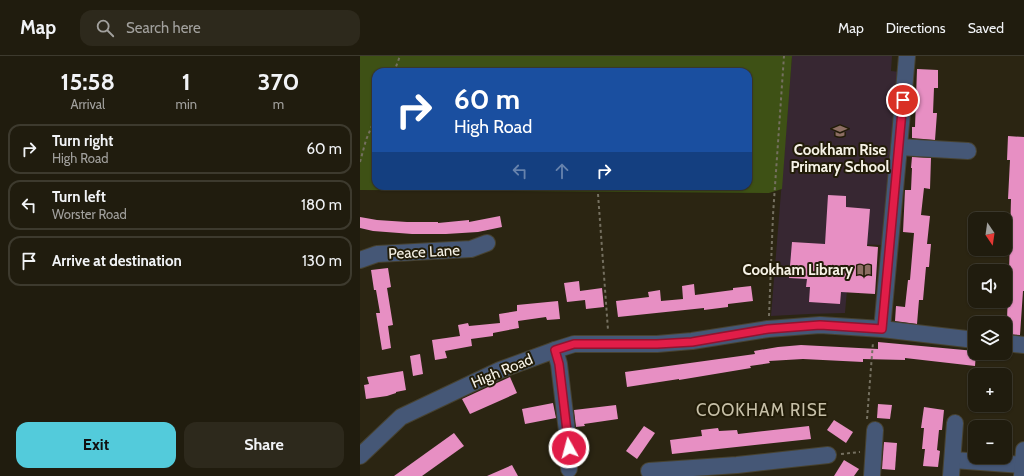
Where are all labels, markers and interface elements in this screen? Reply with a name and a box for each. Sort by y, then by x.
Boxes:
search box [80,10,360,46]
text: Map [20,16,56,39]
icon: search [94,17,116,39]
text: Search here [126,19,201,37]
text: Map [838,19,864,37]
text: Directions [886,19,946,37]
text: Saved [968,19,1004,37]
text: 15:58 [61,67,115,96]
text: 1 [182,67,191,96]
text: 370 [258,67,299,96]
text: 60 m [454,82,520,116]
pin [886,83,920,117]
icon: right [388,84,440,136]
icon: arrive [892,89,914,111]
text: Arrival [70,96,105,112]
text: min [176,96,197,112]
text: m [273,96,284,112]
text: High Road [454,116,532,138]
school or university icon: Cookham Rise Primary School [832,123,848,139]
text: Turn right [52,132,113,150]
icon: right [18,138,40,160]
text: 60 m [306,140,342,158]
place label: Cookham Rise Primary School [790,141,890,176]
text: High Road [52,150,108,166]
icon: left [509,160,531,182]
icon: ahead [551,160,573,182]
icon: right [593,160,615,182]
text: Turn left [52,188,106,206]
icon: left [18,194,40,216]
text: 180 m [301,196,342,214]
text: Worster Road [52,206,127,222]
north arrow [968,212,1012,256]
map controls [968,212,1012,464]
street label: Peace Lane [388,241,461,263]
icon: arrive [18,250,40,272]
text: Arrive at destination [52,252,182,270]
text: 130 m [302,252,342,270]
place label: Cookham Library [742,261,854,279]
library icon: Cookham Library [856,262,872,278]
button: sound [968,264,1012,308]
button: layers [968,316,1012,360]
street label: High Road [468,350,536,392]
button: + [968,368,1012,412]
district label: COOKHAM RISE [696,400,828,420]
button: − [968,420,1012,464]
button: Exit [16,422,176,468]
button: Share [184,422,344,468]
position arrow [548,427,590,469]

